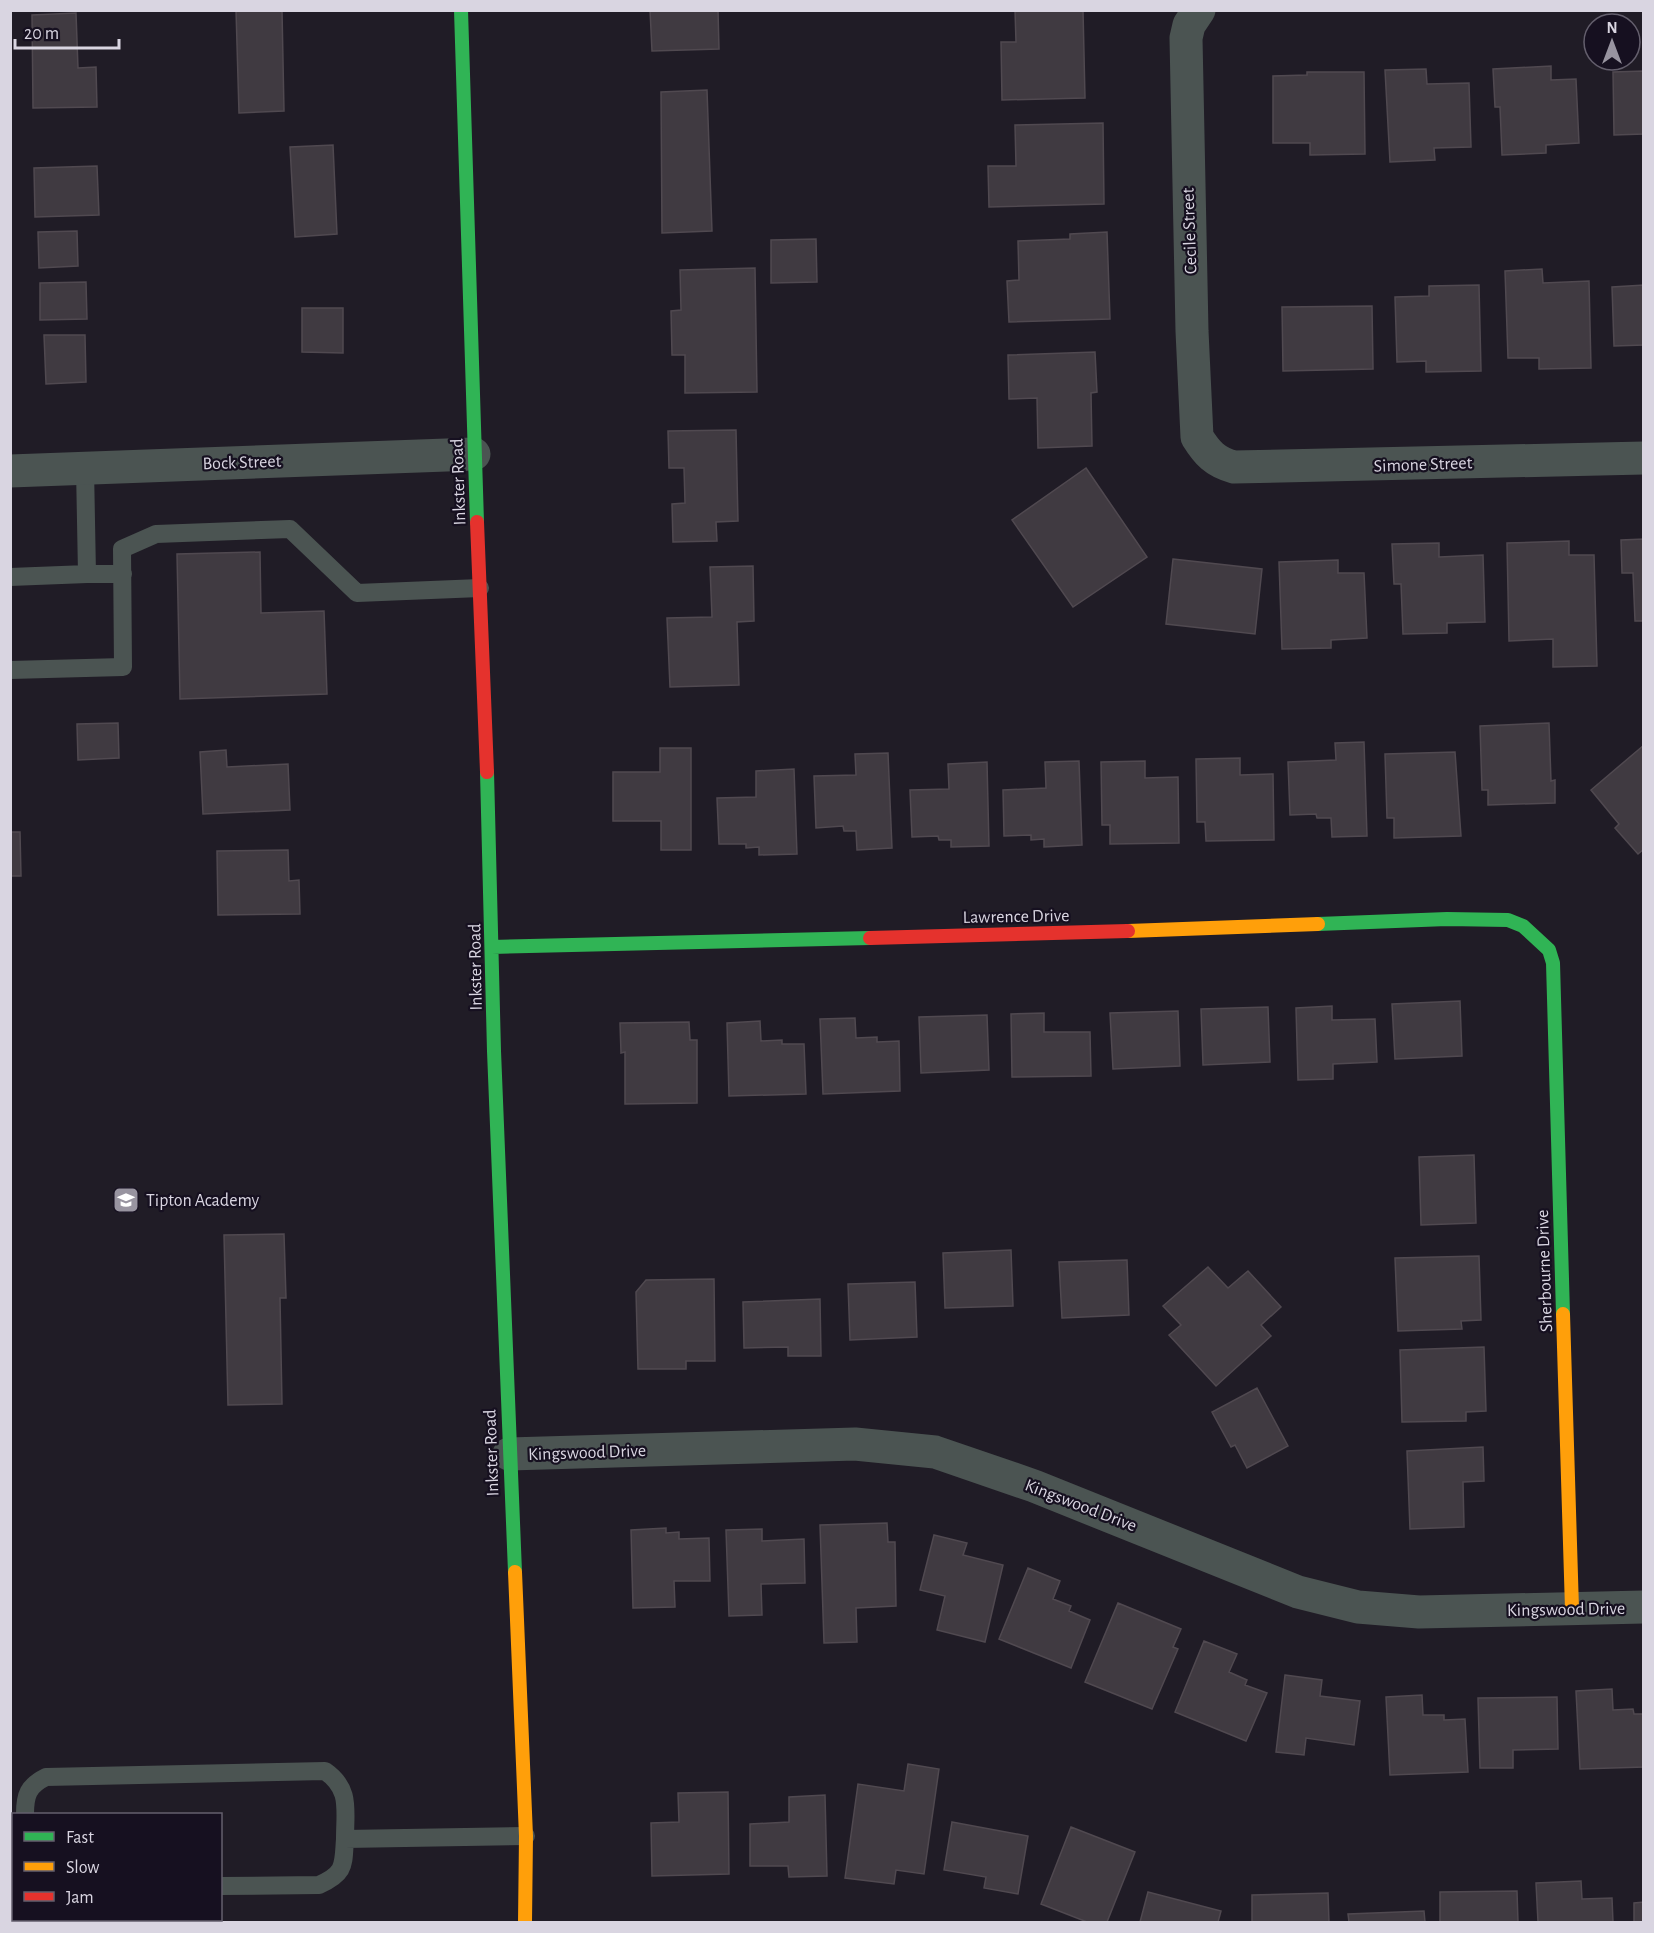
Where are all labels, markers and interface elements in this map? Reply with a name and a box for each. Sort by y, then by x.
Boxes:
scale bar [15,12,118,50]
north arrow [1582,12,1642,72]
text: N [1606,20,1618,36]
text: 20 m [24,25,59,43]
street label: Cecile Street [1179,187,1201,275]
street label: Inkster Road [448,438,470,526]
street label: Bock Street [202,453,282,473]
street label: Simone Street [1373,454,1473,476]
street label: Lawrence Drive [963,907,1070,927]
street label: Inkster Road [466,923,486,1011]
school or university icon: Tipton Academy [111,1185,141,1215]
place label: Tipton Academy [146,1192,260,1210]
street label: Sherbourne Drive [1534,1209,1556,1333]
street label: Inkster Road [481,1409,503,1497]
street label: Kingswood Drive [528,1442,646,1464]
street label: Kingswood Drive [1022,1476,1139,1536]
street label: Kingswood Drive [1507,1600,1625,1620]
legend [12,1813,222,1921]
text: Fast [66,1829,94,1847]
text: Slow [66,1859,99,1877]
text: Jam [66,1889,94,1907]

